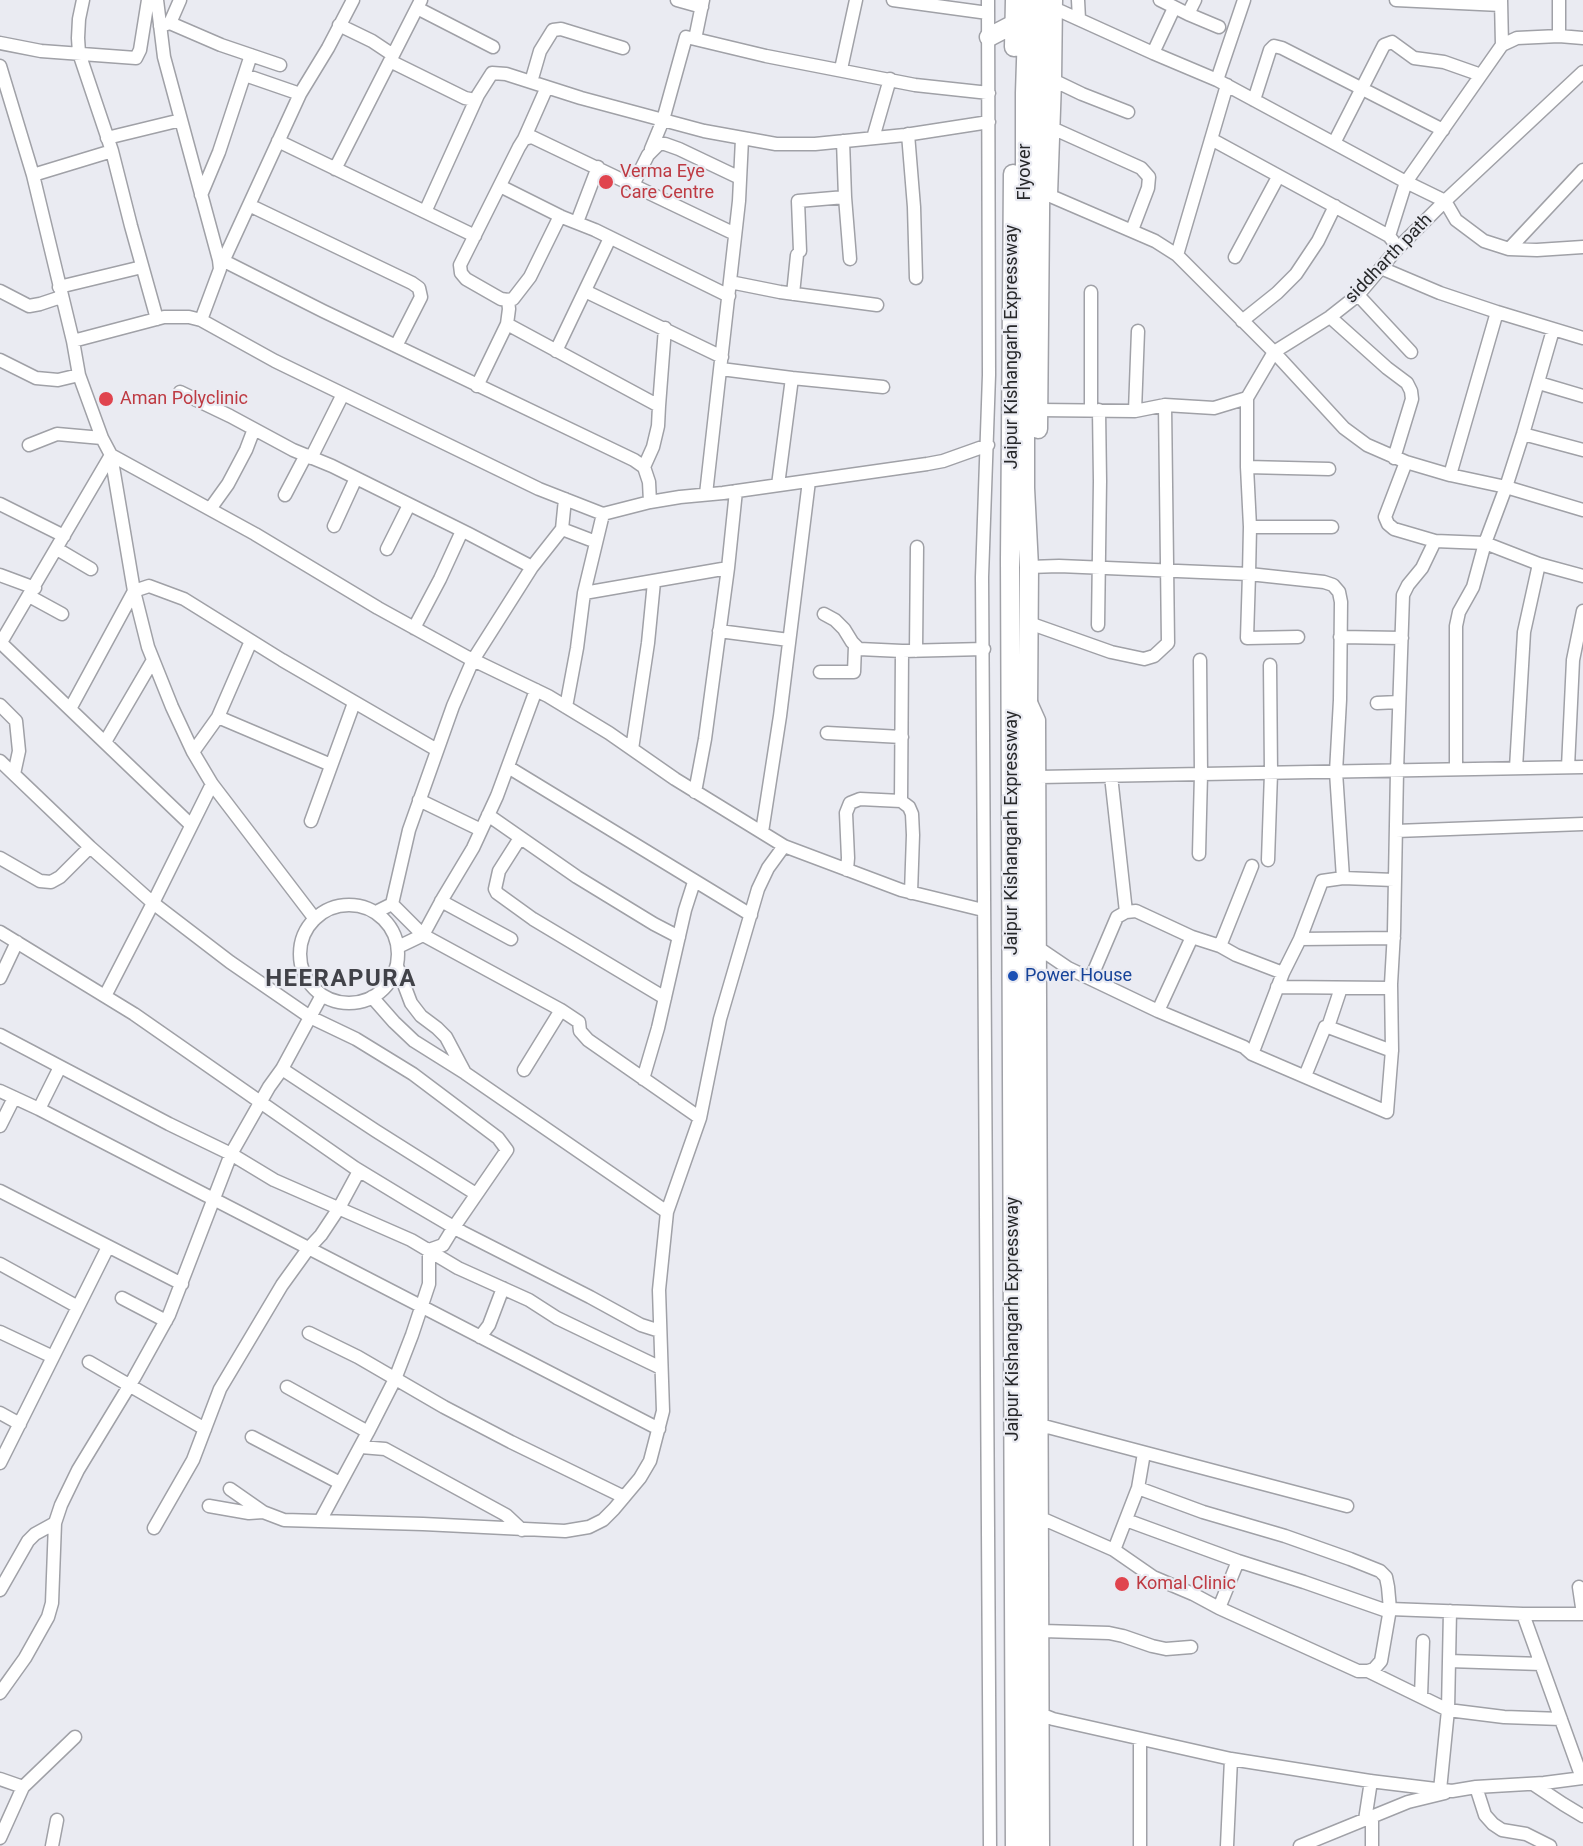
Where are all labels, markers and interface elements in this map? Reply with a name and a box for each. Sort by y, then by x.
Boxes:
street label: Flyover [1014,143,1036,201]
place label: Verma Eye Care Centre [620,161,714,204]
marker: Verma Eye Care Centre [597,173,615,191]
street label: siddharth path [1341,210,1437,308]
street label: Jaipur Kishangarh Expressway [1001,225,1023,469]
place label: Aman Polyclinic [120,388,248,410]
marker: Aman Polyclinic [97,390,115,408]
street label: Jaipur Kishangarh Expressway [1001,711,1023,955]
place label: Power House [1025,965,1132,987]
district label: HEERAPURA [265,966,417,994]
marker: Power House [1006,969,1020,983]
street label: Jaipur Kishangarh Expressway [1002,1197,1024,1441]
place label: Komal Clinic [1136,1573,1236,1595]
marker: Komal Clinic [1113,1575,1131,1593]

